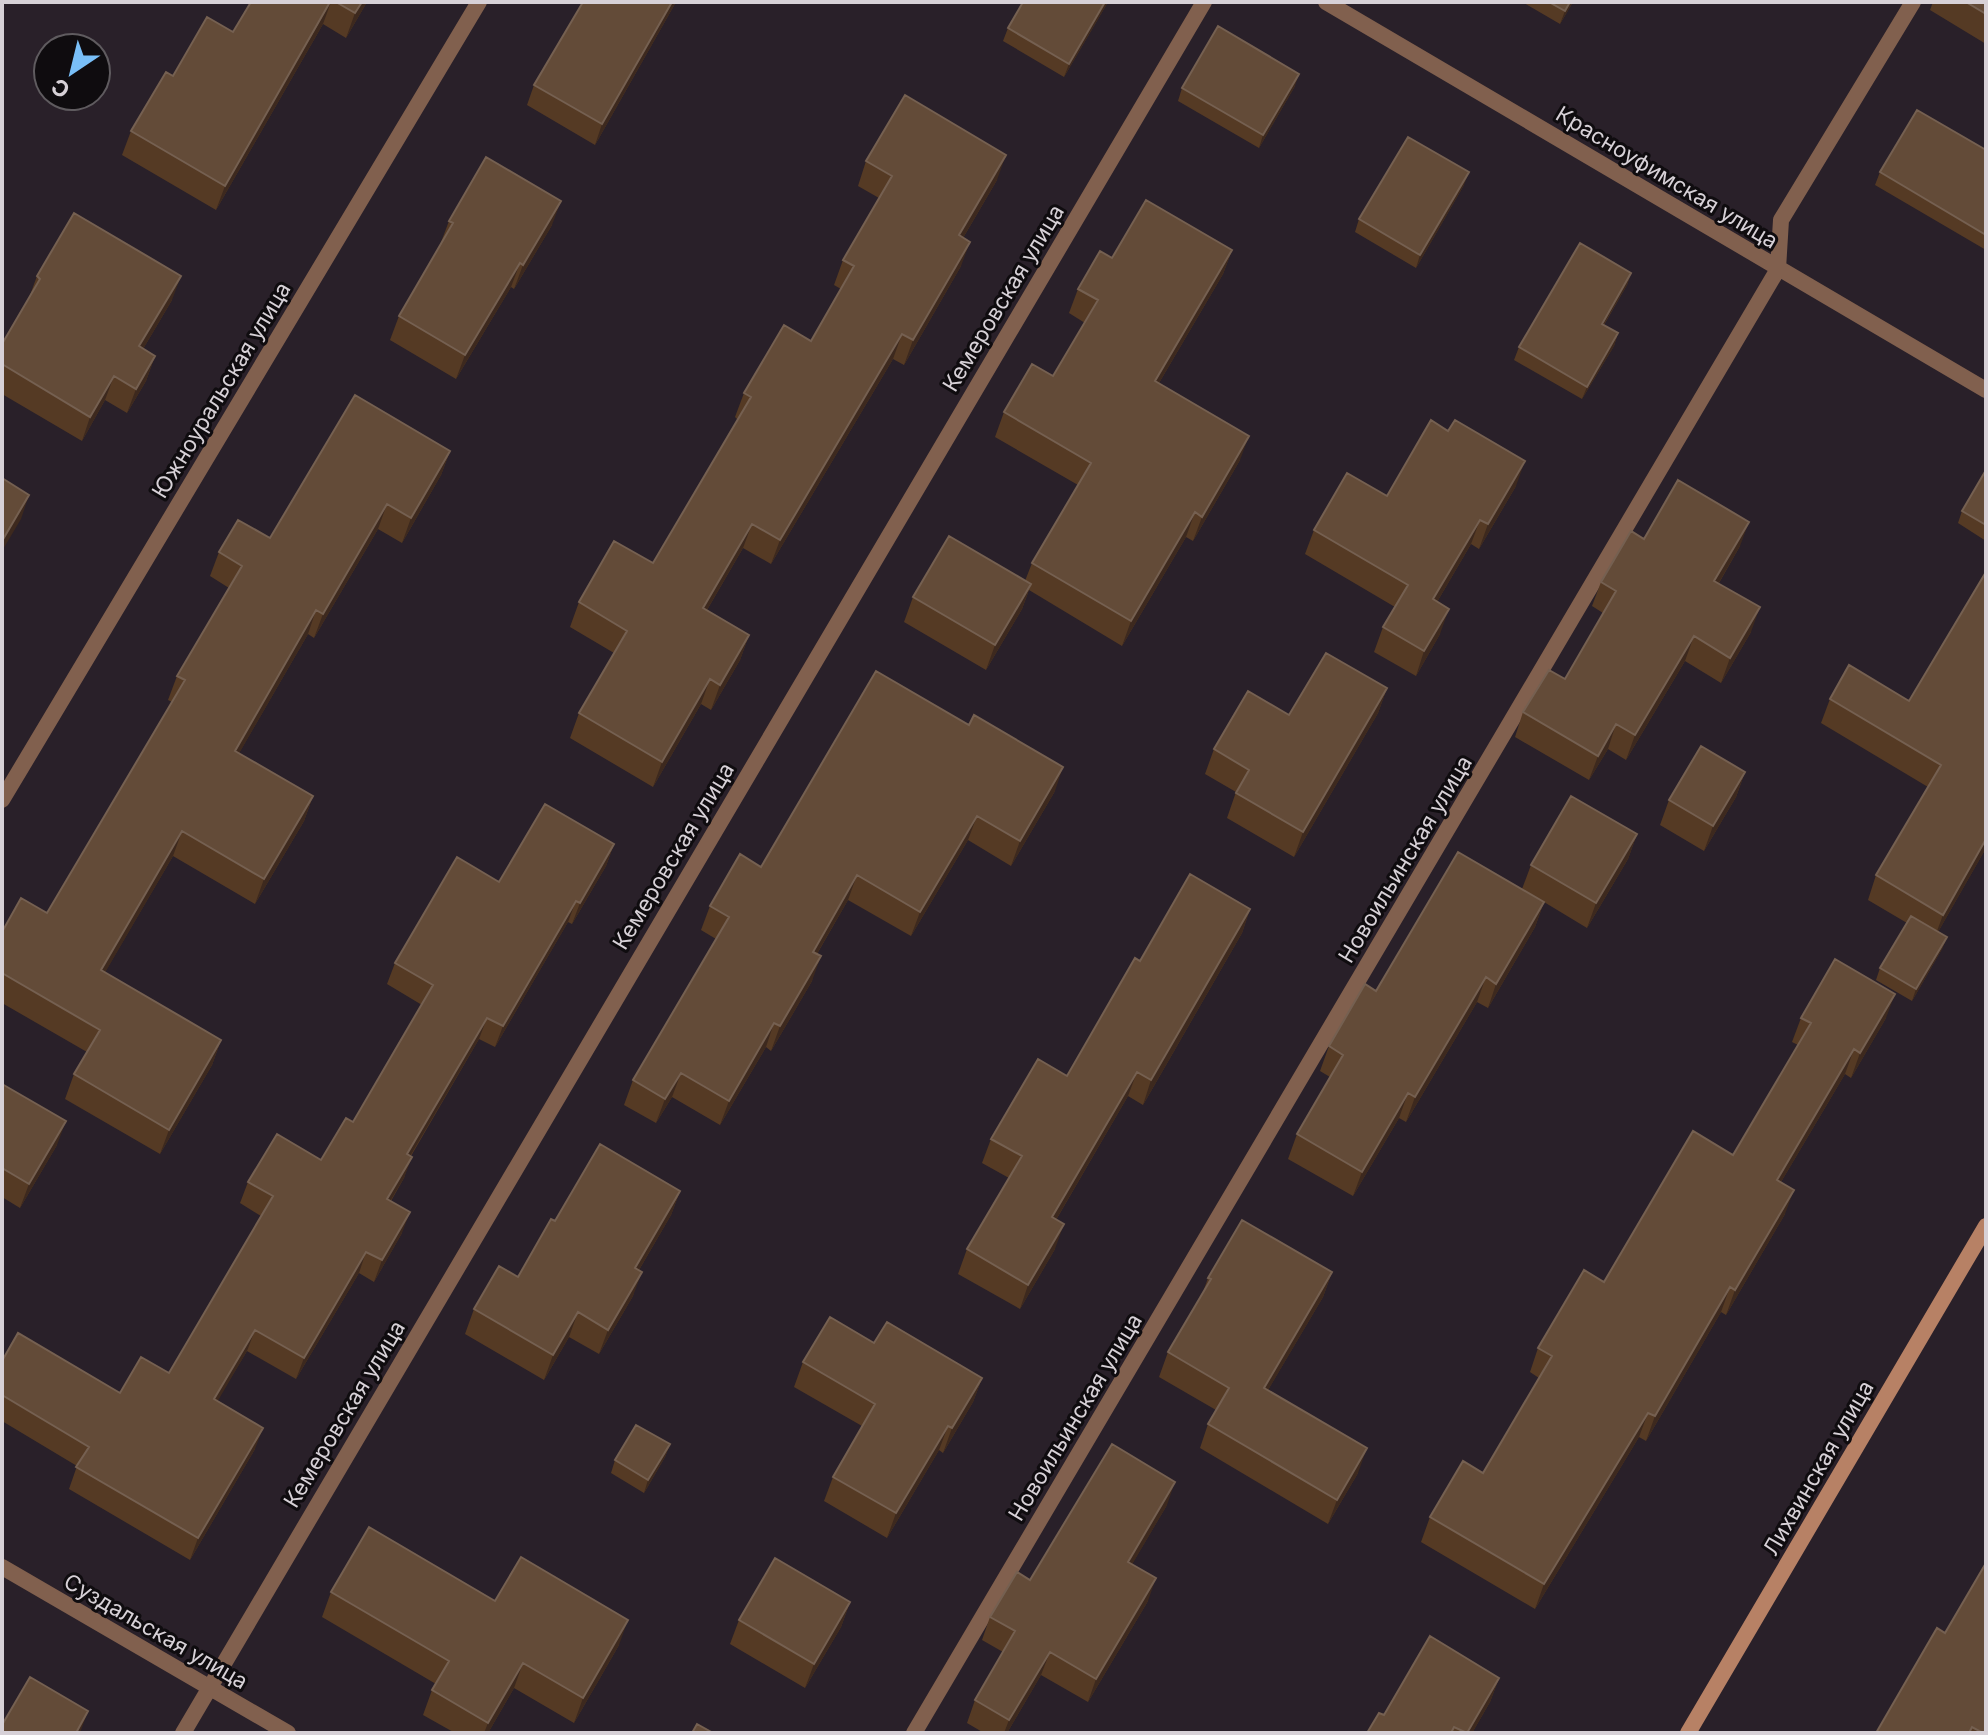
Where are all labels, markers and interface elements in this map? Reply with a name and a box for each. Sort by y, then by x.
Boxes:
north arrow [32,32,112,112]
text: С [46,73,75,104]
street label: Красноуфимская улица [1551,100,1783,254]
street label: Кемеровская улица [937,200,1069,396]
street label: Южноуральская улица [146,277,296,503]
street label: Новоильинская улица [1333,751,1477,967]
street label: Кемеровская улица [607,758,739,954]
street label: Новоильинская улица [1003,1309,1147,1525]
street label: Кемеровская улица [278,1316,410,1512]
street label: Лихвинская улица [1757,1376,1879,1560]
street label: Суздальская улица [60,1568,252,1694]

